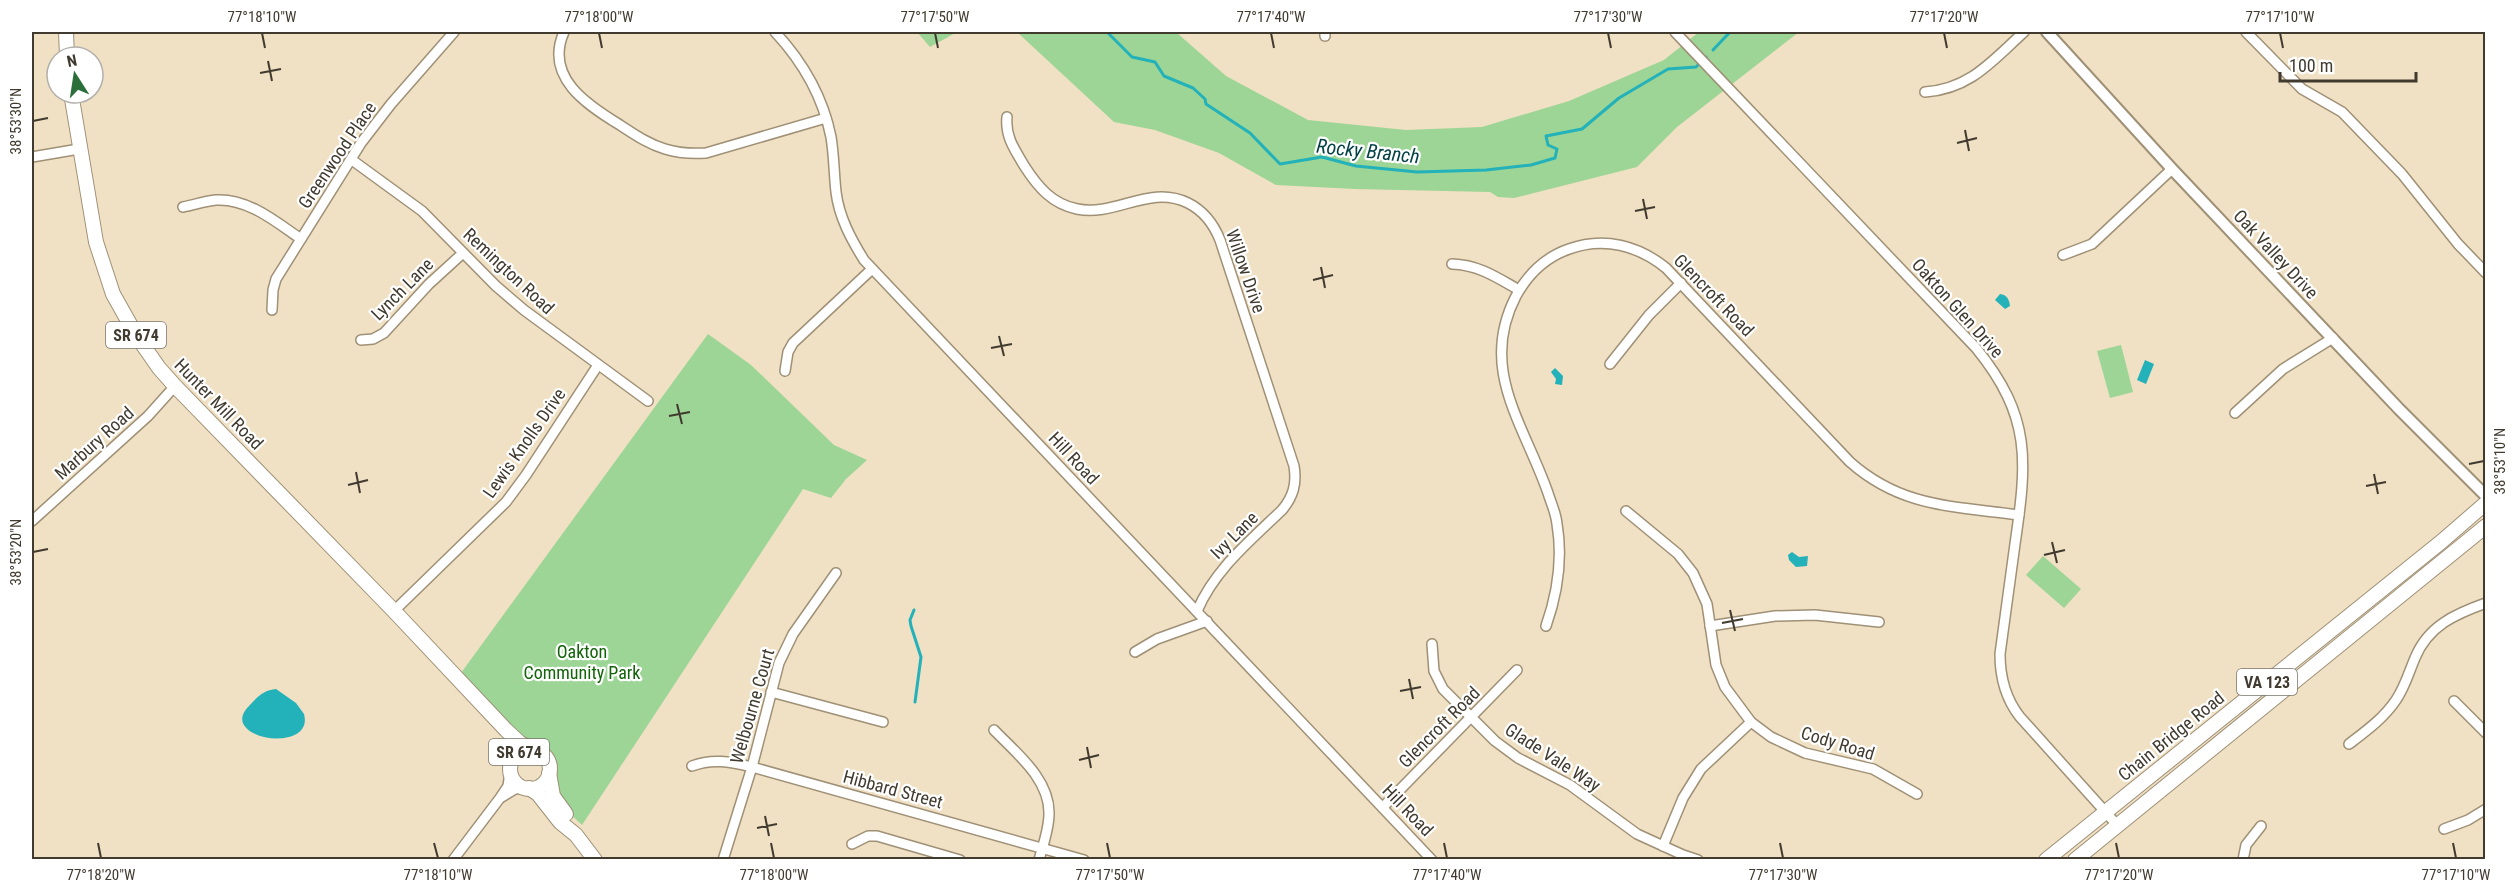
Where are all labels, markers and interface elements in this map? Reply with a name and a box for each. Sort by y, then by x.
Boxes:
text: 77°18'10"W [228,8,297,26]
text: 77°18'00"W [565,8,634,26]
text: 77°17'50"W [901,8,970,26]
text: 77°17'40"W [1237,8,1306,26]
text: 77°17'30"W [1574,8,1643,26]
text: 77°17'20"W [1910,8,1979,26]
text: 77°17'10"W [2246,8,2315,26]
north arrow [45,45,105,105]
scale bar [2280,45,2416,83]
text: N [65,51,79,71]
text: 100 m [2289,55,2333,76]
text: 38°53'30"N [7,88,25,154]
street label: Greenwood Place [294,98,380,212]
water label: Rocky Branch [1315,134,1421,168]
street label: Oak Valley Drive [2229,205,2323,303]
street label: Remington Road [459,224,559,318]
street label: Willow Drive [1222,227,1270,315]
street label: Glencroft Road [1670,250,1758,340]
street label: Lynch Lane [367,254,437,324]
street label: Oakton Glen Drive [1908,254,2008,362]
road number: SR 674 [106,322,166,348]
street label: Hunter Mill Road [170,354,268,454]
street label: Lewis Knolls Drive [478,384,570,502]
street label: Marbury Road [50,402,138,484]
street label: Hill Road [1045,427,1103,489]
text: 38°53'10"N [2491,428,2509,494]
street label: Ivy Lane [1206,507,1262,563]
text: 38°53'20"N [7,519,25,585]
park label: Oakton Community Park [524,641,640,683]
street label: Welbourne Court [726,646,778,766]
road number: VA 123 [2237,669,2297,695]
street label: Glencroft Road [1394,682,1484,772]
street label: Chain Bridge Road [2114,687,2228,785]
street label: Glade Vale Way [1501,718,1605,796]
street label: Cody Road [1799,722,1877,764]
road number: SR 674 [489,739,549,765]
street label: Hibbard Street [841,766,945,812]
street label: Hill Road [1378,780,1438,840]
text: 77°18'20"W [67,866,136,884]
text: 77°18'10"W [404,866,473,884]
text: 77°18'00"W [740,866,809,884]
text: 77°17'50"W [1076,866,1145,884]
text: 77°17'40"W [1413,866,1482,884]
text: 77°17'30"W [1749,866,1818,884]
text: 77°17'20"W [2085,866,2154,884]
text: 77°17'10"W [2422,866,2491,884]

